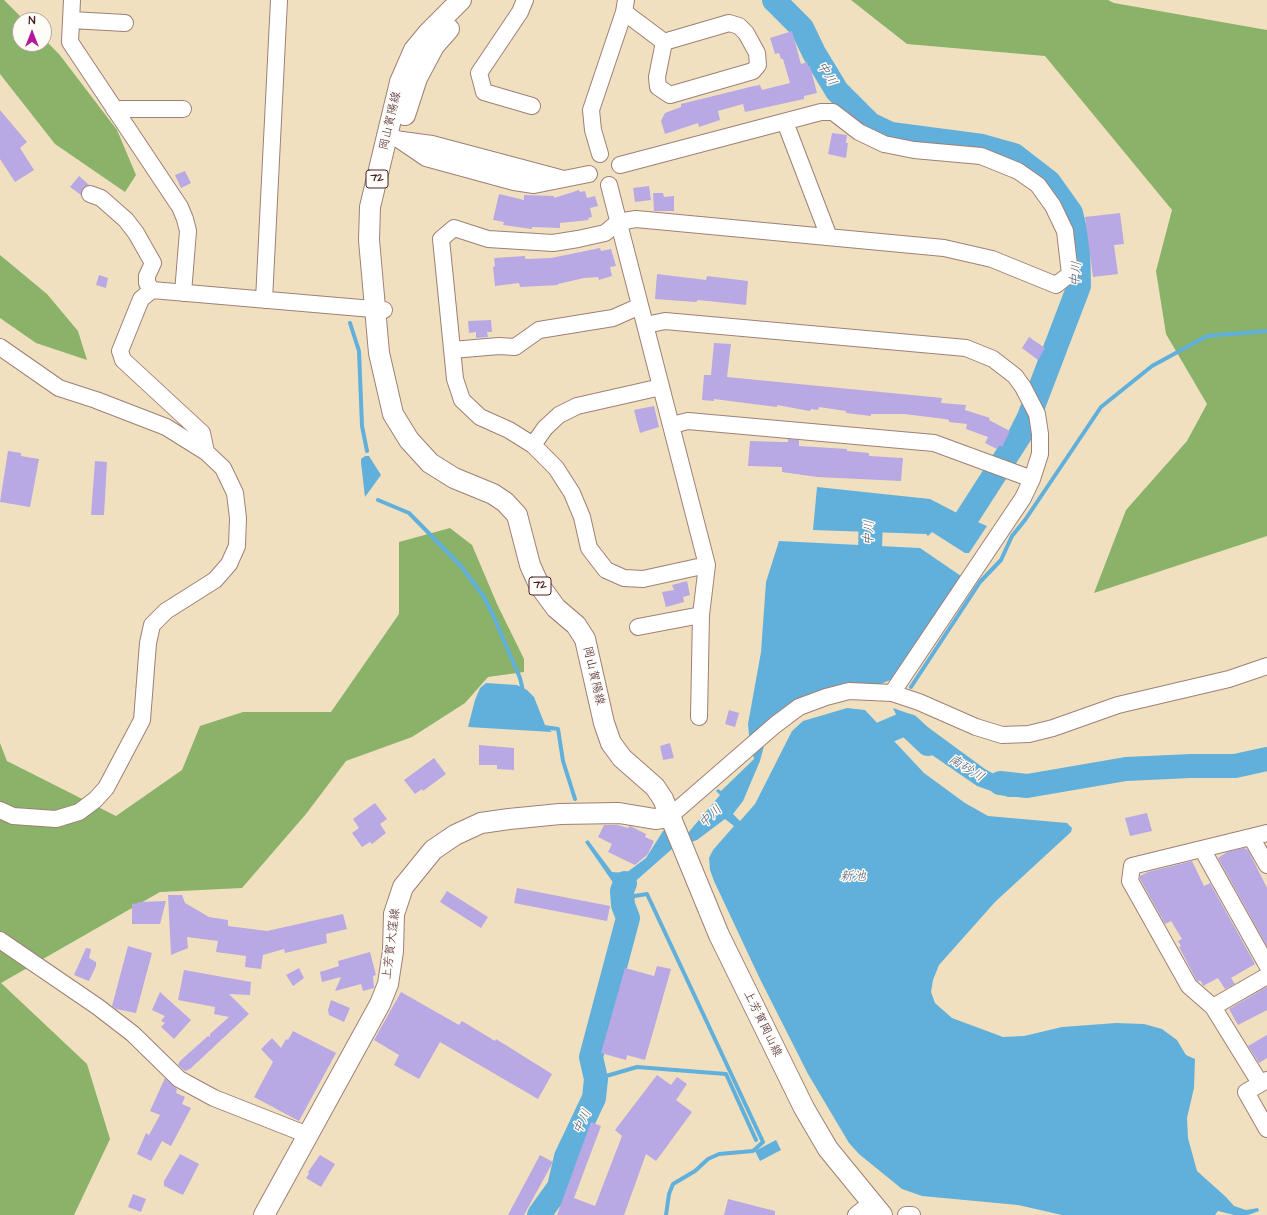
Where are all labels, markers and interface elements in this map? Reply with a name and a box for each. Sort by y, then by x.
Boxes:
north arrow [12,12,52,52]
text: N [29,13,35,28]
water label: 中川 [813,59,839,89]
street label: 岡山賀陽線 [377,90,405,152]
road number: 72 [366,170,388,188]
water label: 中川 [1068,260,1086,288]
water label: 中川 [862,520,878,546]
road number: 72 [529,577,551,595]
street label: 岡山賀陽線 [579,645,607,707]
water label: 南砂川 [945,752,987,786]
water label: 中川 [696,802,726,832]
water label: 新池 [840,869,866,885]
street label: 上芳賀大窪線 [380,907,404,981]
street label: 上芳賀岡山線 [740,988,784,1060]
water label: 中川 [570,1107,596,1137]

